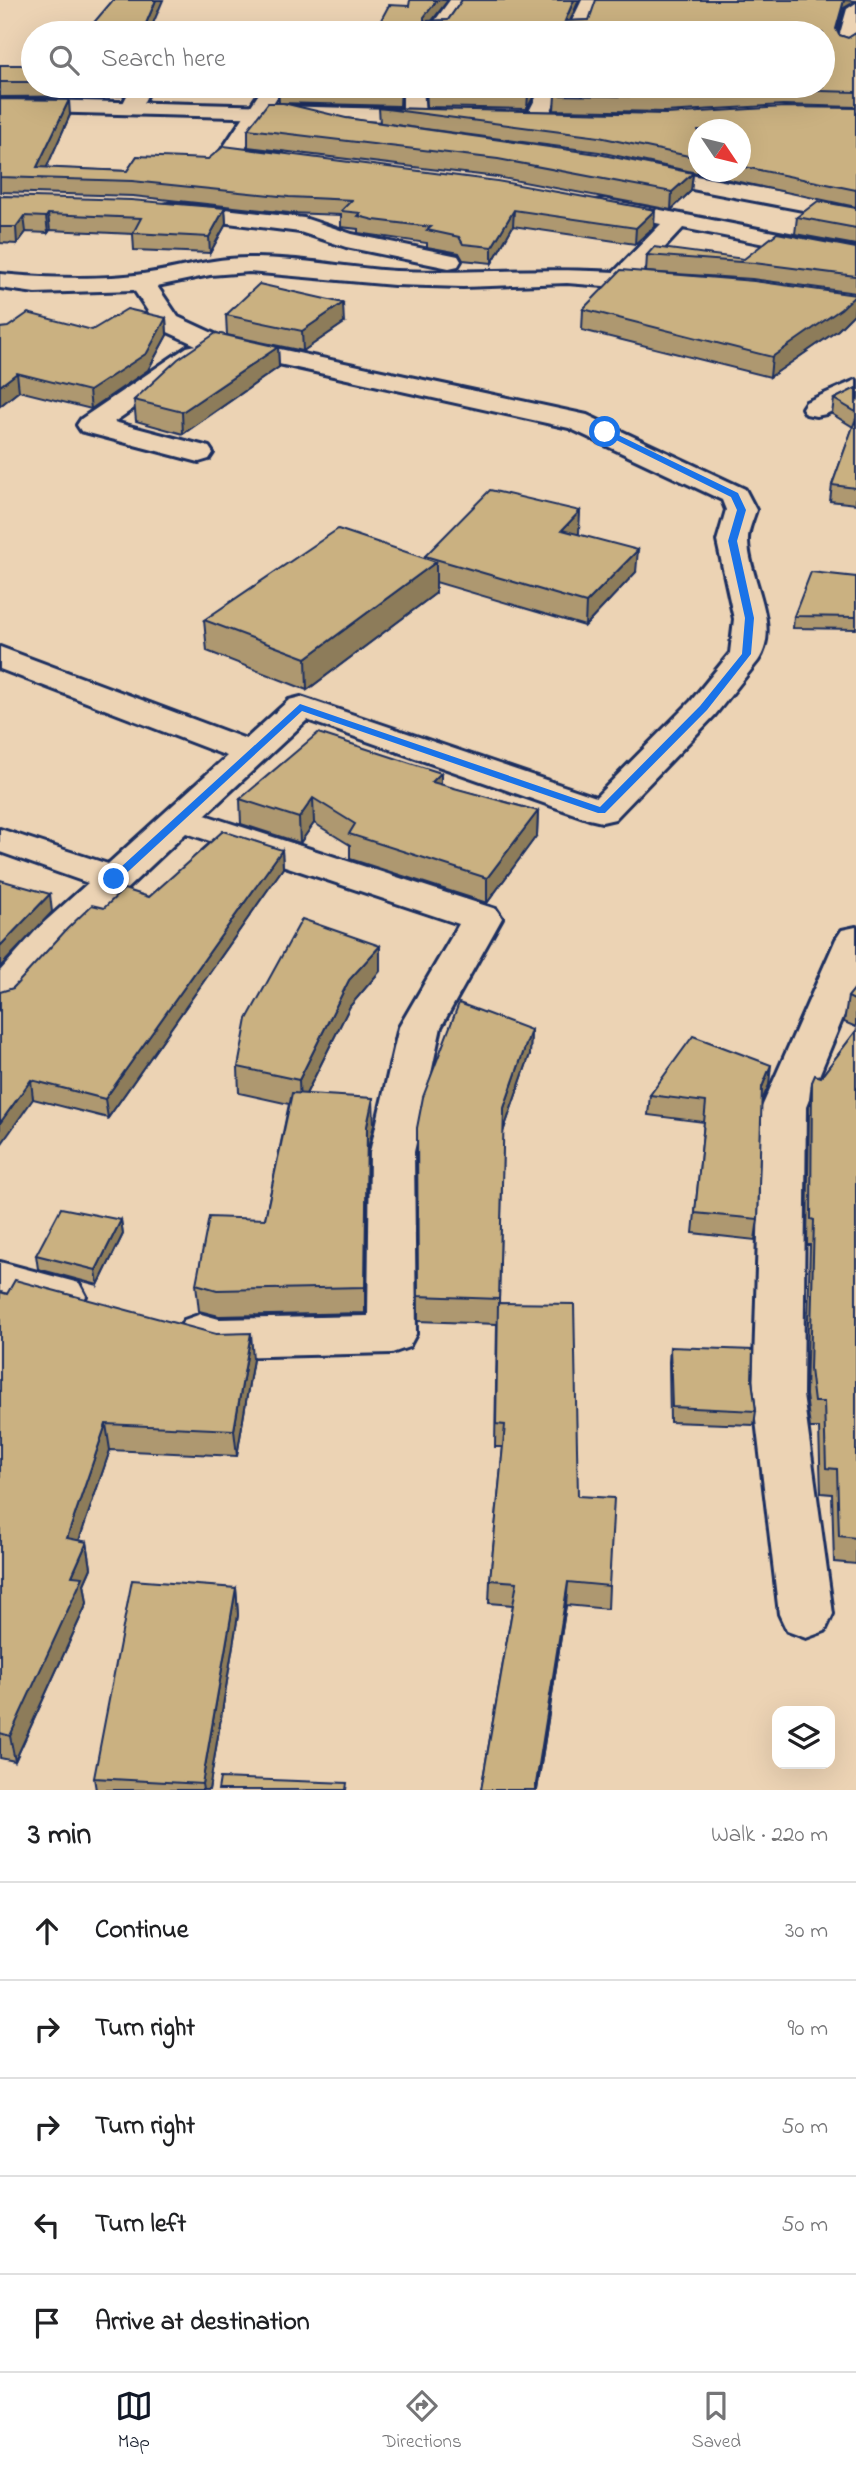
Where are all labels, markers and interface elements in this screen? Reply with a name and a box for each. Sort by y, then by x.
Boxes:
search box [21,21,835,98]
icon: search [45,41,83,79]
text: Search here [101,41,226,79]
north arrow [688,119,751,182]
route start [589,416,620,447]
route end [98,863,129,894]
map controls [772,1706,835,1769]
button: layers [772,1706,835,1769]
text: 3 min [28,1814,91,1858]
text: Walk · 220 m [711,1819,828,1852]
icon: ahead [28,1912,66,1950]
text: Continue [95,1912,188,1950]
text: 30 m [785,1915,828,1948]
icon: right [28,2010,66,2048]
text: Turn right [95,2010,195,2048]
text: 90 m [788,2013,828,2046]
icon: right [28,2108,66,2146]
text: Turn right [95,2108,195,2146]
text: 50 m [781,2111,828,2144]
icon: left [28,2206,66,2244]
text: Turn left [95,2206,186,2244]
text: 50 m [781,2209,828,2242]
icon: arrive [28,2304,66,2342]
text: Arrive at destination [95,2304,310,2342]
tab: Map [115,2387,153,2456]
tab: Directions [383,2387,462,2456]
tab: Saved [692,2387,741,2456]

